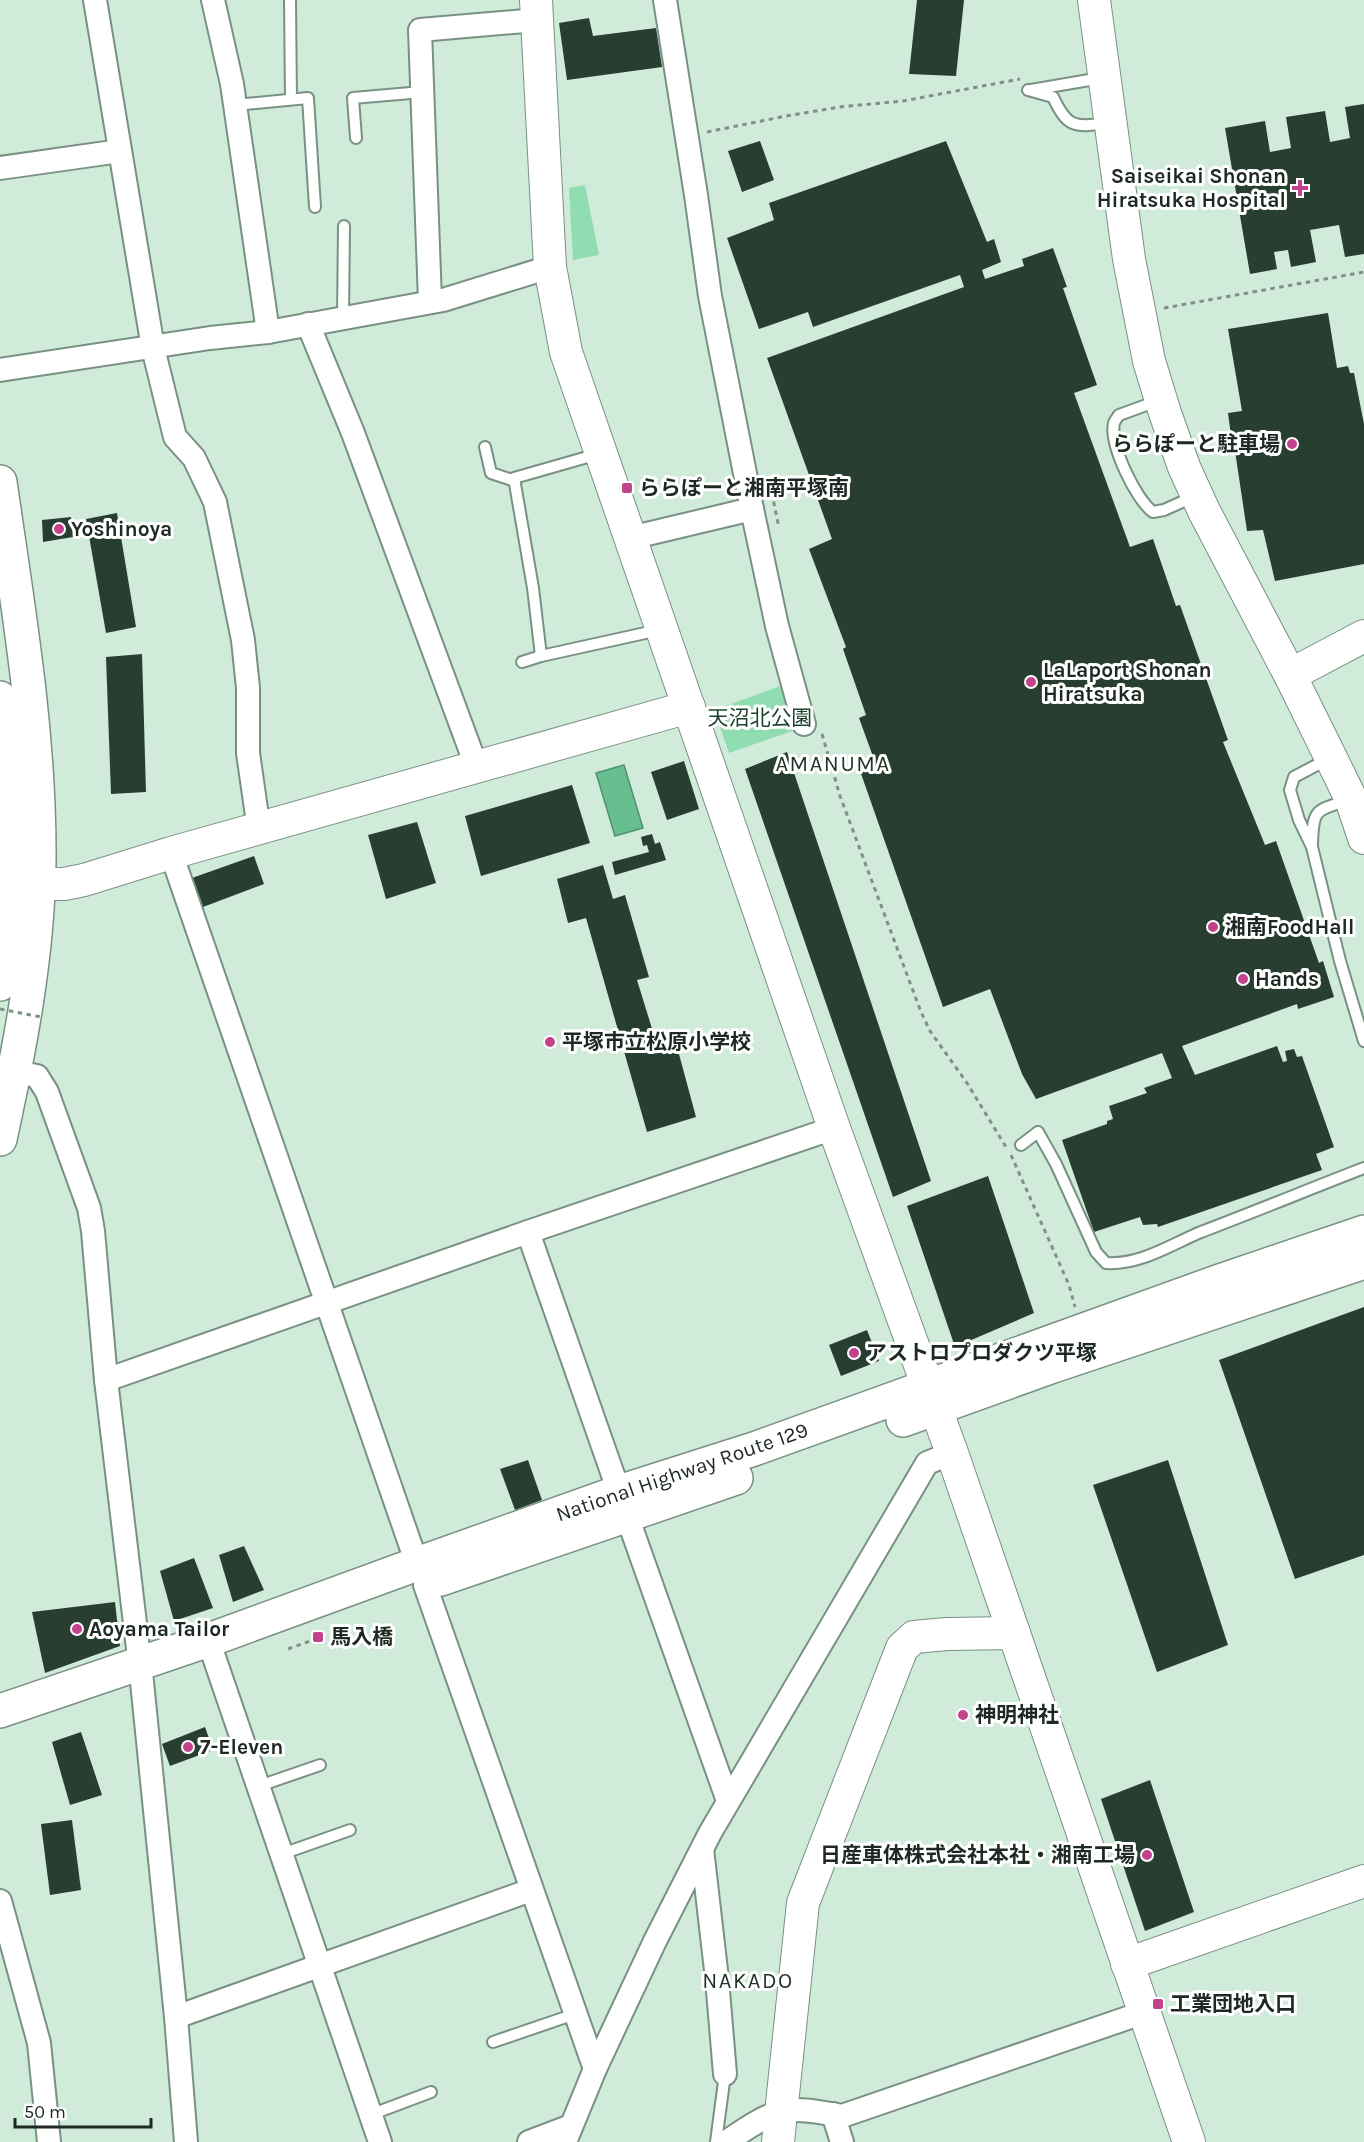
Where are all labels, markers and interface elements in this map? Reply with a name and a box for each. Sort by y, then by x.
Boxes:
place label: Saiseikai Shonan Hiratsuka Hospital [1097,164,1286,212]
marker: Saiseikai Shonan Hiratsuka Hospital [1291,179,1309,197]
place label: ららぽーと駐車場 [1112,432,1280,456]
marker: ららぽーと駐車場 [1285,437,1299,451]
place label: ららぽーと湘南平塚南 [639,476,849,500]
marker: ららぽーと湘南平塚南 [620,481,634,495]
place label: Yoshinoya [71,517,172,541]
marker: Yoshinoya [52,522,66,536]
place label: LaLaport Shonan Hiratsuka [1043,658,1212,706]
marker: LaLaport Shonan Hiratsuka [1024,675,1038,689]
park label: 天沼北公園 [708,706,813,730]
district label: AMANUMA [775,751,891,777]
place label: 湘南FoodHall [1225,915,1354,939]
marker: 湘南FoodHall [1206,920,1220,934]
place label: Hands [1255,967,1319,991]
marker: Hands [1236,972,1250,986]
place label: 平塚市立松原小学校 [562,1030,751,1054]
marker: 平塚市立松原小学校 [543,1035,557,1049]
place label: アストロプロダクツ平塚 [866,1341,1097,1365]
marker: アストロプロダクツ平塚 [847,1346,861,1360]
street label: National Highway Route 129 [553,1418,811,1526]
place label: Aoyama Tailor [89,1617,230,1641]
marker: Aoyama Tailor [70,1622,84,1636]
place label: 馬入橋 [330,1625,393,1649]
marker: 馬入橋 [311,1630,325,1644]
place label: 神明神社 [975,1703,1059,1727]
marker: 神明神社 [956,1708,970,1722]
place label: 7-Eleven [200,1735,283,1759]
marker: 7-Eleven [181,1740,195,1754]
place label: 日産車体株式会社本社・湘南工場 [820,1843,1135,1867]
marker: 日産車体株式会社本社・湘南工場 [1140,1848,1154,1862]
district label: NAKADO [702,1968,794,1994]
place label: 工業団地入口 [1170,1992,1296,2016]
marker: 工業団地入口 [1151,1997,1165,2011]
scale bar [15,2091,152,2129]
text: 50 m [24,2101,66,2123]

